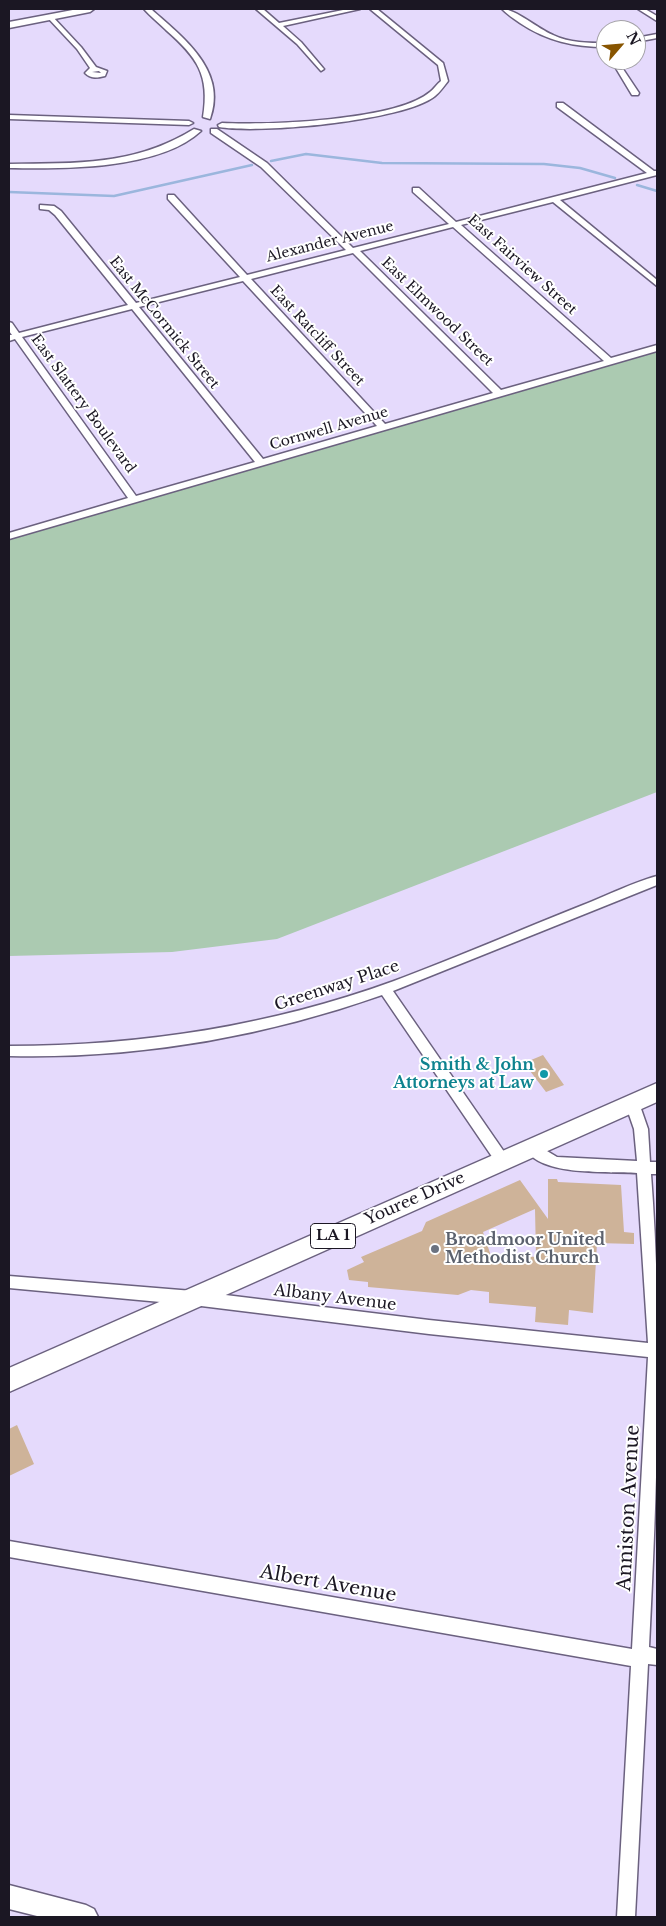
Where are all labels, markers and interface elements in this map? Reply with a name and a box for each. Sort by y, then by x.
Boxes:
north arrow [596,20,646,70]
text: N [622,29,644,49]
street label: East Fairview Street [464,212,580,318]
street label: Alexander Avenue [265,218,395,266]
street label: East McCormick Street [106,254,222,392]
street label: East Elmwood Street [378,254,496,370]
street label: East Ratcliff Street [266,282,368,390]
street label: East Slattery Boulevard [27,332,139,476]
street label: Cornwell Avenue [268,404,390,454]
street label: Greenway Place [272,957,402,1015]
place label: Smith & John Attorneys at Law [393,1055,534,1093]
marker: Smith & John Attorneys at Law [538,1068,550,1080]
street label: Youree Drive [362,1168,468,1230]
road number: LA 1 [310,1224,356,1248]
place label: Broadmoor United Methodist Church [445,1230,605,1268]
marker: Broadmoor United Methodist Church [429,1243,441,1255]
street label: Albany Avenue [273,1281,397,1315]
street label: Anniston Avenue [613,1424,645,1592]
street label: Albert Avenue [258,1561,398,1607]

